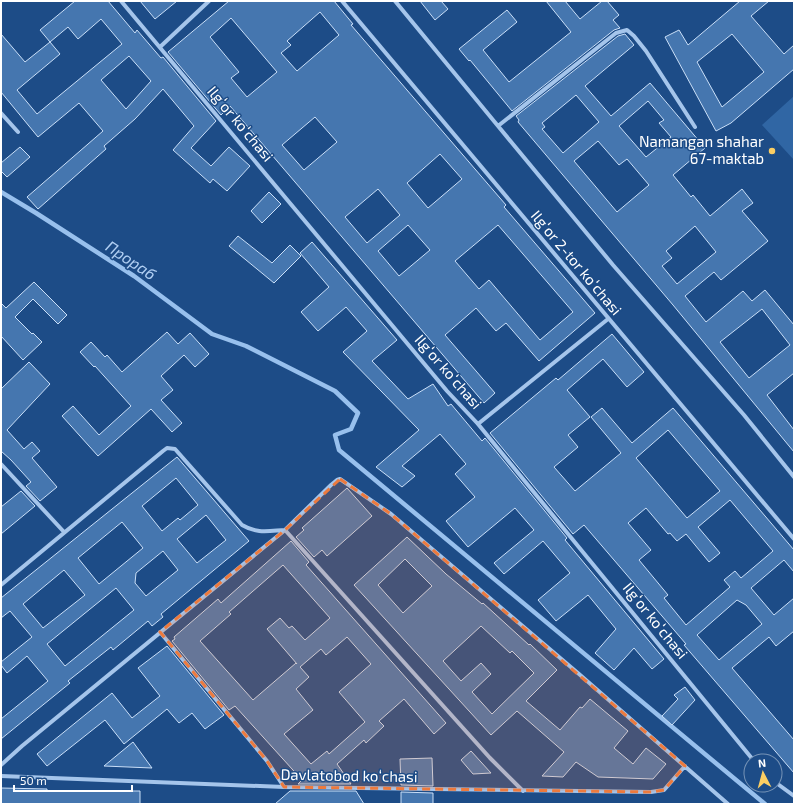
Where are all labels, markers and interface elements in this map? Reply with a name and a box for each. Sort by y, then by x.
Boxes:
street label: Ilgʻor koʻchasi [204,82,277,165]
place label: Namangan shahar 67-maktab [639,132,764,167]
marker: Namangan shahar 67-maktab [767,146,777,156]
street label: Ilgʻor 2-tor koʻchasi [528,206,626,318]
water label: Прораб [103,236,160,283]
street label: Ilgʻor koʻchasi [412,330,486,412]
street label: Ilgʻor koʻchasi [620,579,692,662]
north arrow [743,753,783,793]
text: N [757,756,767,769]
street label: Davlatobod koʻchasi [280,765,418,785]
scale bar [14,767,132,793]
text: 50 m [20,773,47,787]

